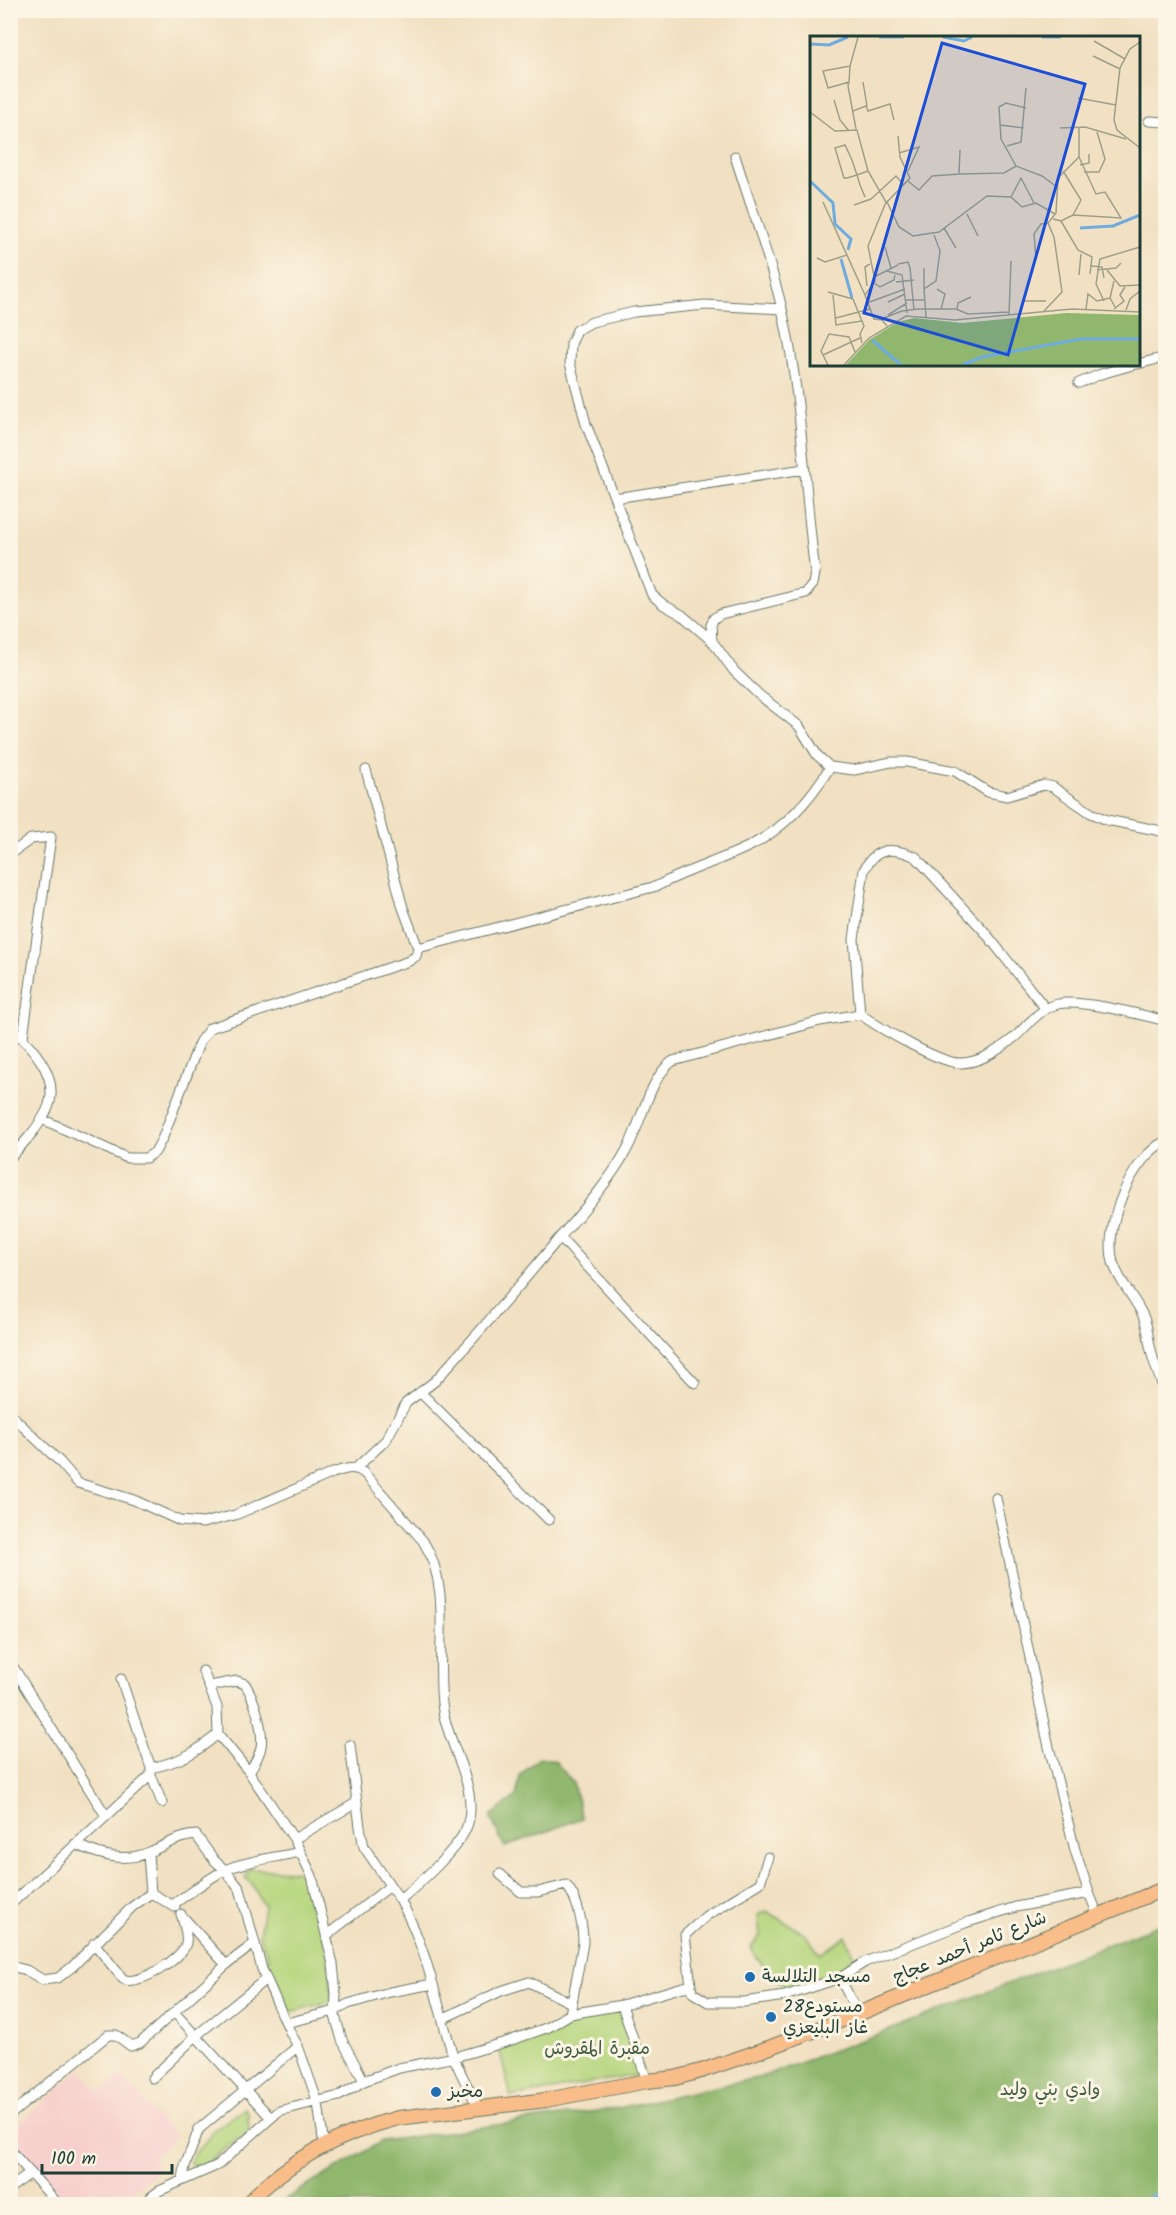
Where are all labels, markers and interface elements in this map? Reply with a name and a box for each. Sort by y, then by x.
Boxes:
inset map [810,36,1140,366]
street label: شارع ثامر أحمد عجاج [889,1904,1051,1992]
place label: مسجد التلالسة [762,1963,871,1992]
marker: مسجد التلالسة [743,1970,757,1984]
place label: 28مستودع غاز البليعزي [783,1993,868,2043]
marker: 28مستودع غاز البليعزي [764,2010,778,2024]
park label: مقبرة المقروش [544,2035,650,2064]
park label: وادي بني وليد [1000,2076,1100,2105]
place label: مخبز [446,2078,483,2107]
marker: مخبز [429,2085,443,2099]
scale bar [42,2137,172,2175]
text: 100 m [51,2145,96,2174]

